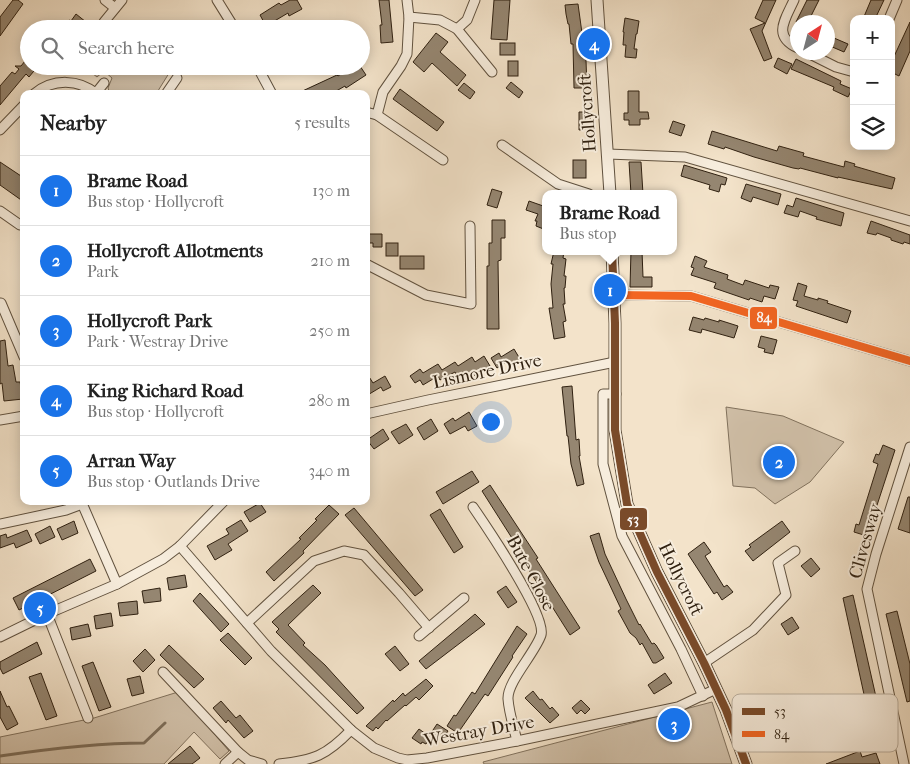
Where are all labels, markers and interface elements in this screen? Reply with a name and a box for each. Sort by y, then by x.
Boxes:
north arrow [790,15,835,60]
map controls [850,15,895,150]
button: + [850,15,895,60]
search box [20,20,370,75]
pin: 4 [578,25,610,63]
icon: search [38,34,66,62]
text: Search here [78,37,174,59]
button: − [850,60,895,105]
street label: Hollycroft [574,72,601,153]
button: layers [850,105,895,150]
text: Nearby [40,111,106,135]
text: 5 results [294,113,350,132]
text: Brame Road [87,170,188,192]
text: 1 [53,181,59,200]
text: 130 m [312,181,350,200]
popup [542,190,677,255]
text: Bus stop · Hollycroft [87,192,224,211]
text: Brame Road [559,202,660,224]
text: Bus stop [559,224,616,243]
text: Hollycroft Allotments [87,240,263,262]
text: 2 [52,251,60,270]
text: 210 m [311,251,350,270]
text: Park [87,262,119,281]
pin: 1 [594,271,626,309]
line badge: 84 [749,306,778,330]
text: 84 [756,309,772,326]
text: Hollycroft Park [87,310,212,332]
text: 3 [53,321,59,340]
text: 250 m [309,321,350,340]
text: Park · Westray Drive [87,332,228,351]
street label: Lismore Drive [431,350,544,393]
text: King Richard Road [87,380,243,402]
text: 4 [51,391,61,410]
text: 280 m [308,391,350,410]
text: Bus stop · Hollycroft [87,402,224,421]
your location [478,409,504,435]
pin: 2 [763,443,795,481]
text: Arran Way [87,450,175,472]
text: 5 [53,461,59,480]
text: 340 m [308,461,350,480]
text: Bus stop · Outlands Drive [87,472,260,491]
street label: Clivesway [845,500,887,581]
line badge: 53 [619,507,648,531]
text: 53 [627,511,639,528]
street label: Bute Close [502,532,559,615]
street label: Hollycroft [654,539,707,620]
pin: 5 [24,589,56,627]
legend [732,694,898,752]
text: 53 [774,703,786,720]
pin: 3 [658,705,690,743]
street label: Westray Drive [421,711,536,752]
text: 84 [774,726,790,743]

